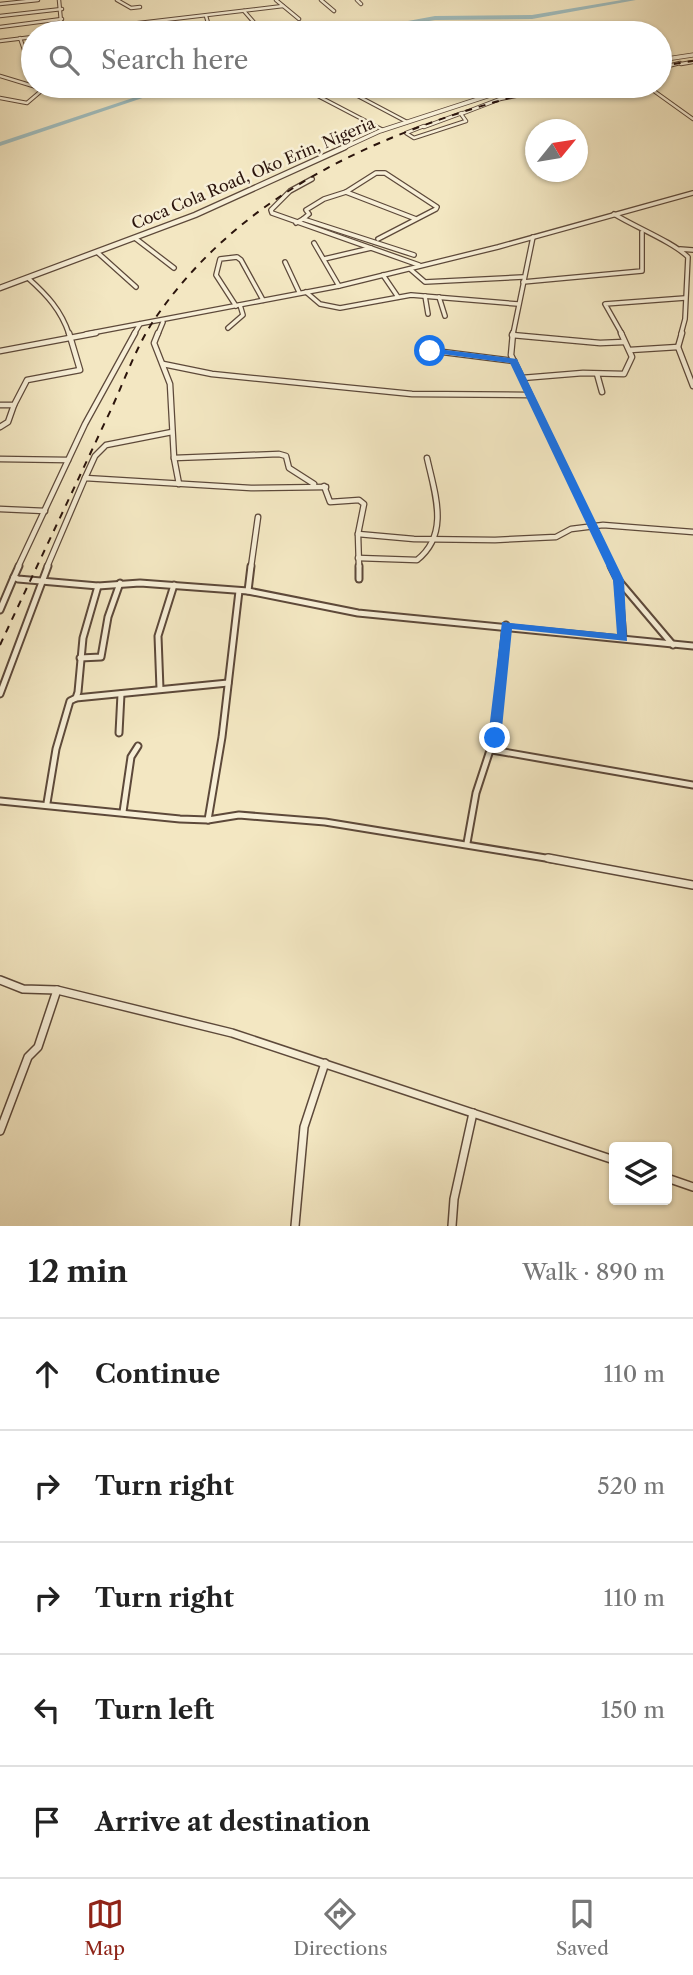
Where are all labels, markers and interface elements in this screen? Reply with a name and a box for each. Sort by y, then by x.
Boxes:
search box [21,21,672,98]
icon: search [45,41,83,79]
text: Search here [101,44,248,76]
street label: Coca Cola Road, Oko Erin, Nigeria [128,112,378,234]
north arrow [525,119,588,182]
route start [414,335,445,366]
route end [479,722,510,753]
map controls [609,1142,672,1205]
button: layers [609,1142,672,1205]
text: 12 min [28,1253,128,1290]
text: Walk · 890 m [522,1258,665,1286]
icon: ahead [28,1355,66,1393]
text: Continue [95,1358,220,1390]
text: 110 m [604,1360,665,1388]
icon: right [28,1467,66,1505]
text: Turn right [95,1470,234,1502]
text: 520 m [597,1472,665,1500]
icon: right [28,1579,66,1617]
text: Turn right [95,1582,234,1614]
text: 110 m [604,1584,665,1612]
icon: left [28,1691,66,1729]
text: Turn left [95,1694,214,1726]
text: 150 m [601,1696,665,1724]
icon: arrive [28,1803,66,1841]
text: Arrive at destination [95,1806,370,1838]
tab: Map [84,1895,125,1960]
tab: Directions [294,1895,387,1960]
tab: Saved [556,1895,609,1960]

